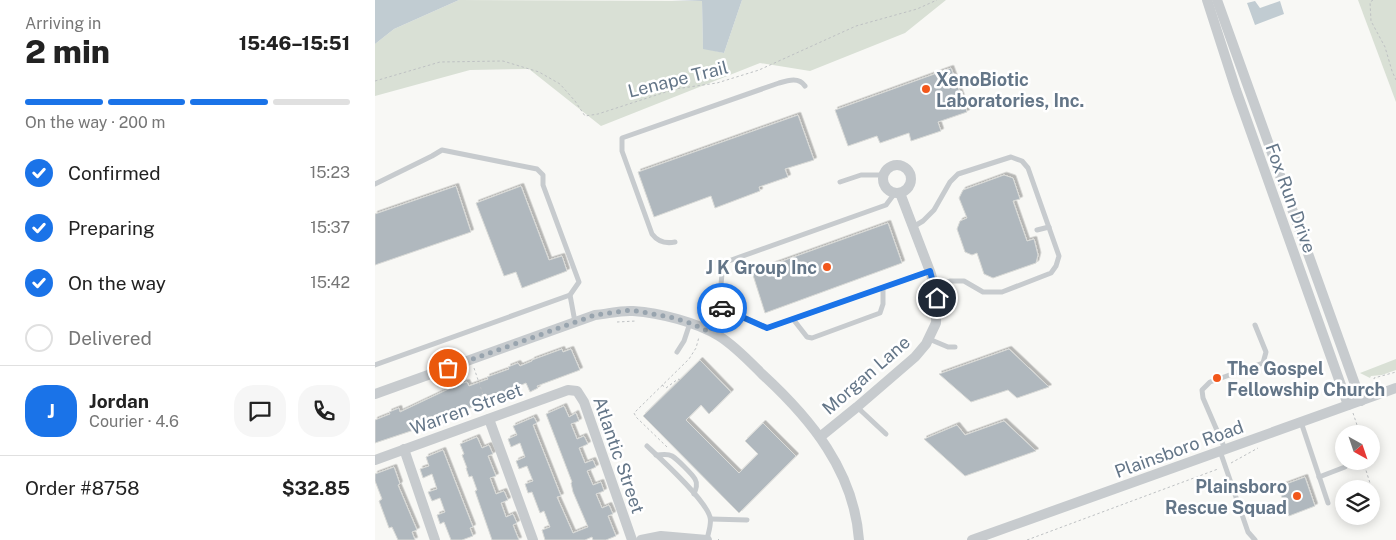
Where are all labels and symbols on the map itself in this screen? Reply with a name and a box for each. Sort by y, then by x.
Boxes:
street label: Lenape Trail [626,56,730,102]
place label: XenoBiotic Laboratories, Inc. [936,69,1084,111]
marker: XenoBiotic Laboratories, Inc. [920,83,932,95]
street label: Fox Run Drive [1261,140,1321,256]
place label: J K Group Inc [706,257,817,278]
marker: J K Group Inc [821,261,833,273]
pin [916,277,958,319]
courier [697,283,747,333]
street label: Morgan Lane [818,331,914,419]
pin [427,347,469,389]
place label: The Gospel Fellowship Church [1227,358,1385,400]
marker: The Gospel Fellowship Church [1211,372,1223,384]
street label: Warren Street [407,379,525,439]
street label: Atlantic Street [589,394,649,516]
street label: Plainsboro Road [1112,416,1246,482]
north arrow [1335,425,1380,470]
place label: Plainsboro Rescue Squad [1165,476,1287,518]
marker: Plainsboro Rescue Squad [1291,490,1303,502]

